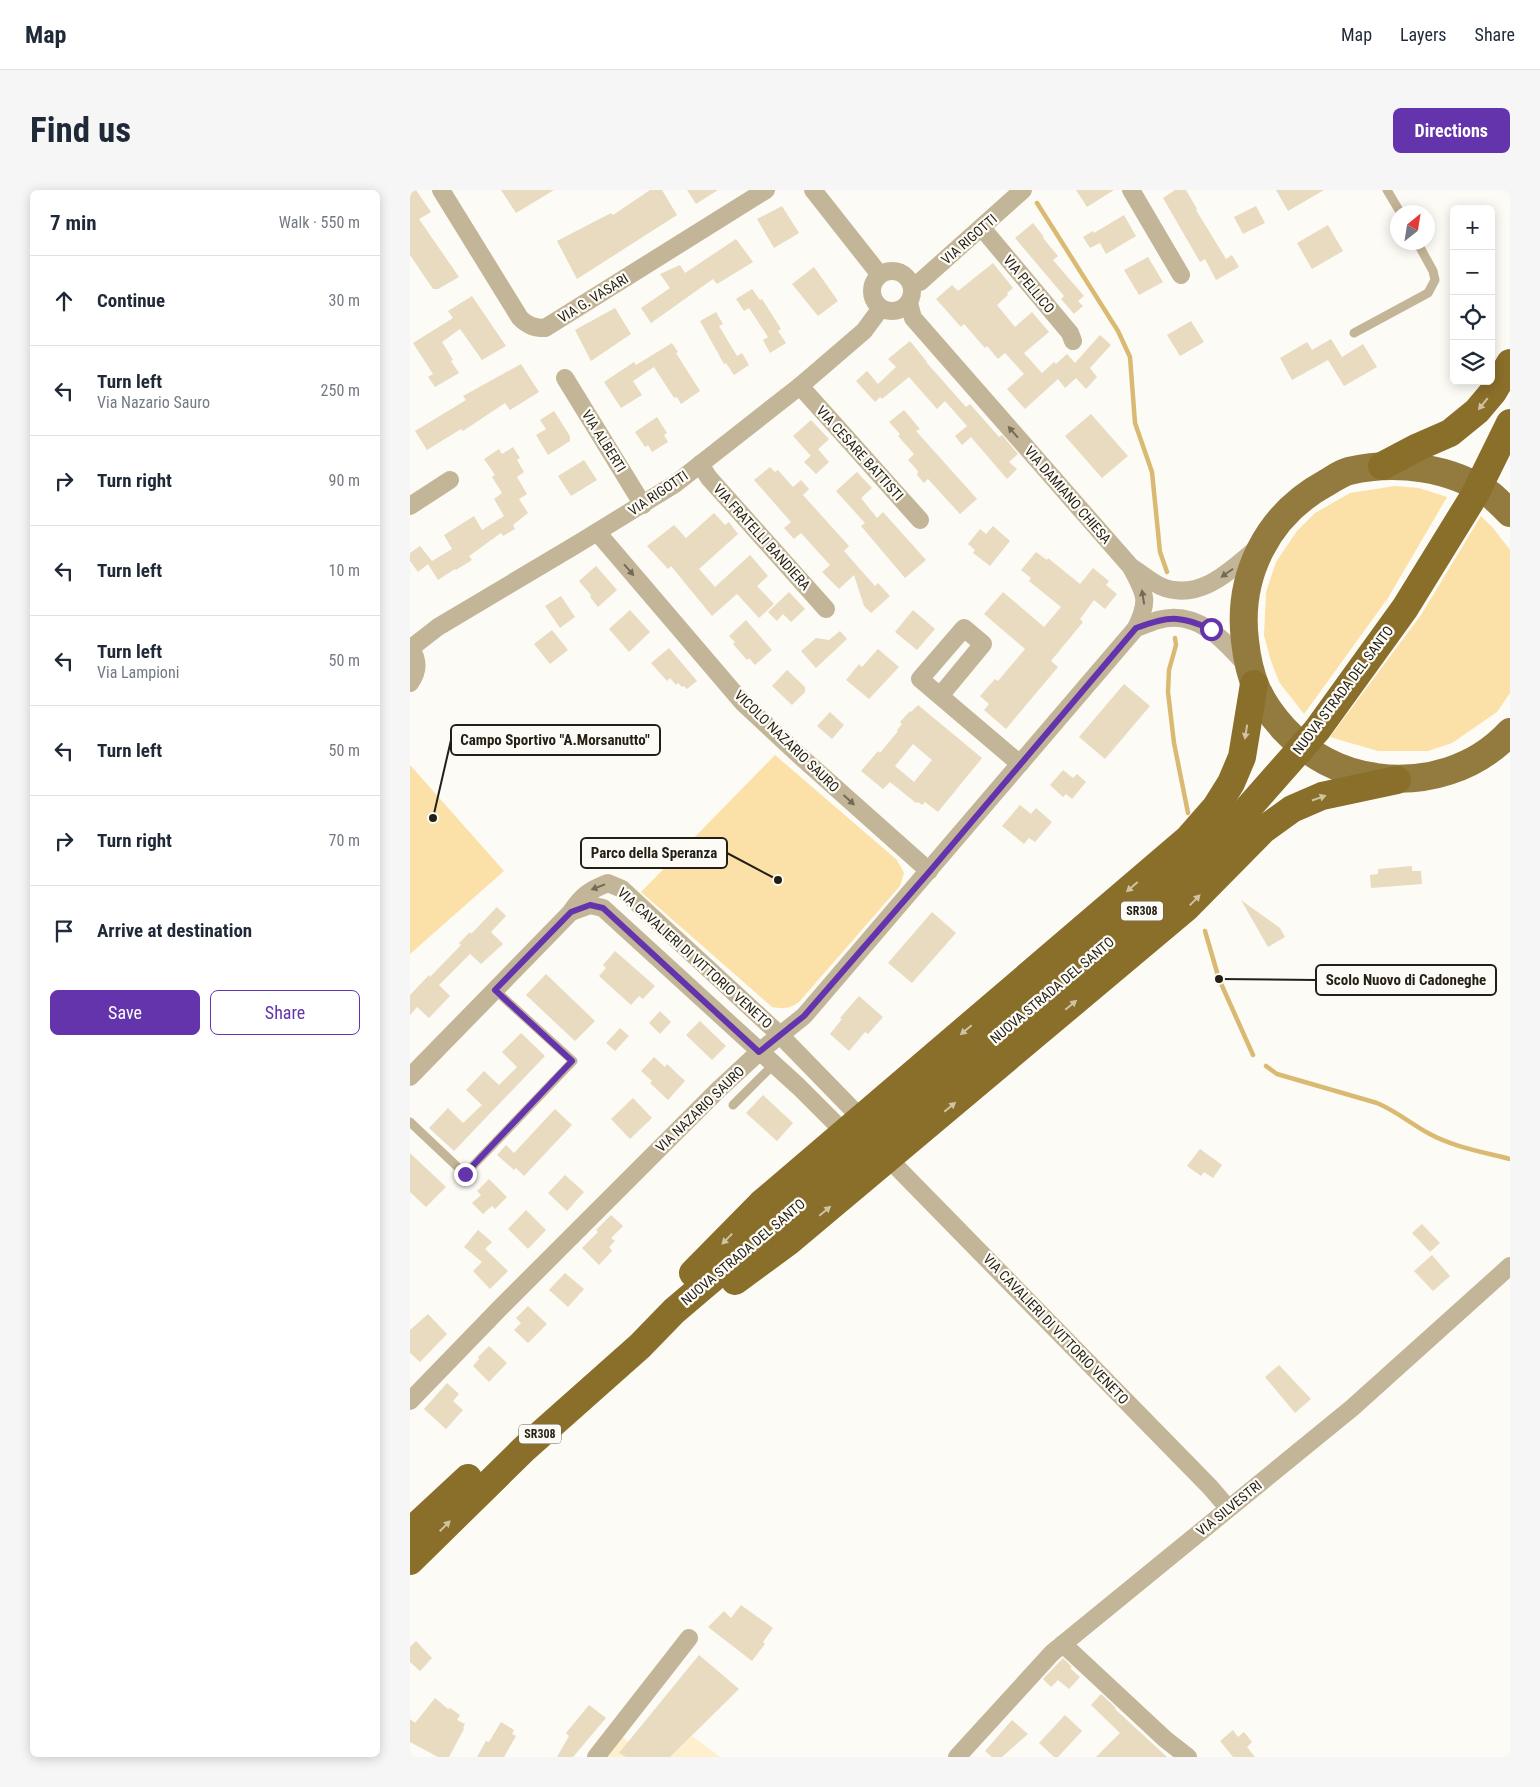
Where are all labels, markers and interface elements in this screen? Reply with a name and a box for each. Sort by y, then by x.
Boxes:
text: Map [25,21,66,49]
text: Map [1341,24,1372,45]
text: Layers [1400,24,1447,45]
text: Share [1475,24,1515,45]
button: Directions [1393,108,1510,153]
text: Find us [30,110,131,151]
north arrow [1390,205,1435,250]
map controls [1450,205,1495,385]
button: + [1450,205,1495,250]
text: 7 min [50,211,97,235]
street label: VIA RIGOTTI [938,211,1000,267]
text: Walk · 550 m [279,213,360,232]
button: − [1450,250,1495,295]
street label: VIA PELLICO [1000,252,1058,316]
street label: VIA G. VASARI [555,270,631,326]
icon: ahead [50,287,78,315]
text: Continue [97,289,165,312]
text: 30 m [328,291,360,310]
button: locate [1450,295,1495,340]
button: layers [1450,340,1495,385]
text: Turn left [97,370,162,393]
icon: left [50,377,78,405]
text: 250 m [321,381,360,400]
text: Via Nazario Sauro [97,393,210,412]
one-way arrow [1478,397,1489,410]
street label: VIA CESARE BATTISTI [813,402,907,504]
street label: VIA ALBERTI [579,407,629,475]
one-way arrow [1008,426,1019,439]
street label: VIA DAMIANO CHIESA [1021,443,1115,547]
icon: right [50,467,78,495]
street label: VIA RIGOTTI [625,467,691,519]
text: Turn right [97,469,172,492]
text: 90 m [328,471,360,490]
street label: VIA FRATELLI BANDIERA [710,481,814,593]
icon: left [50,557,78,585]
text: Turn left [97,559,162,582]
text: 10 m [328,561,360,580]
one-way arrow [623,563,634,576]
one-way arrow [1220,568,1233,578]
one-way arrow [1139,589,1147,605]
route start [1200,618,1223,641]
street label: NUOVA STRADA DEL SANTO [1289,623,1397,757]
text: Turn left [97,640,162,663]
icon: left [50,647,78,675]
text: 50 m [328,651,360,670]
text: Via Lampioni [97,663,179,682]
street label: VICOLO NAZARIO SAURO [731,687,843,795]
callout: Campo Sportivo "A.Morsanutto" [451,725,660,755]
one-way arrow [1241,725,1249,741]
text: Campo Sportivo "A.Morsanutto" [460,731,650,749]
icon: left [50,737,78,765]
text: Turn left [97,739,162,762]
text: 50 m [328,741,360,760]
one-way arrow [1312,794,1327,802]
one-way arrow [843,795,856,806]
icon: right [50,827,78,855]
text: Turn right [97,829,172,852]
text: 70 m [328,831,360,850]
callout: Parco della Speranza [581,838,727,868]
text: Parco della Speranza [591,844,717,862]
one-way arrow [1126,881,1138,892]
one-way arrow [590,883,605,891]
street label: VIA CAVALIERI DI VITTORIO VENETO [614,884,776,1032]
one-way arrow [1189,894,1201,906]
road number: SR308 [1121,901,1163,920]
icon: arrive [50,917,78,945]
text: Arrive at destination [97,919,252,942]
street label: NUOVA STRADA DEL SANTO [987,933,1117,1047]
callout: Scolo Nuovo di Cadoneghe [1316,965,1496,995]
text: Scolo Nuovo di Cadoneghe [1326,971,1486,989]
button: Save [50,990,200,1035]
button: Share [210,990,360,1035]
one-way arrow [1065,999,1077,1011]
one-way arrow [960,1024,972,1036]
street label: VIA NAZARIO SAURO [653,1063,747,1155]
one-way arrow [944,1102,956,1113]
route end [454,1163,477,1186]
street label: NUOVA STRADA DEL SANTO [678,1195,808,1309]
one-way arrow [819,1206,832,1217]
one-way arrow [721,1233,733,1245]
street label: VIA CAVALIERI DI VITTORIO VENETO [980,1251,1132,1407]
road number: SR308 [519,1424,561,1444]
street label: VIA SILVESTRI [1193,1477,1265,1539]
one-way arrow [438,1521,450,1533]

